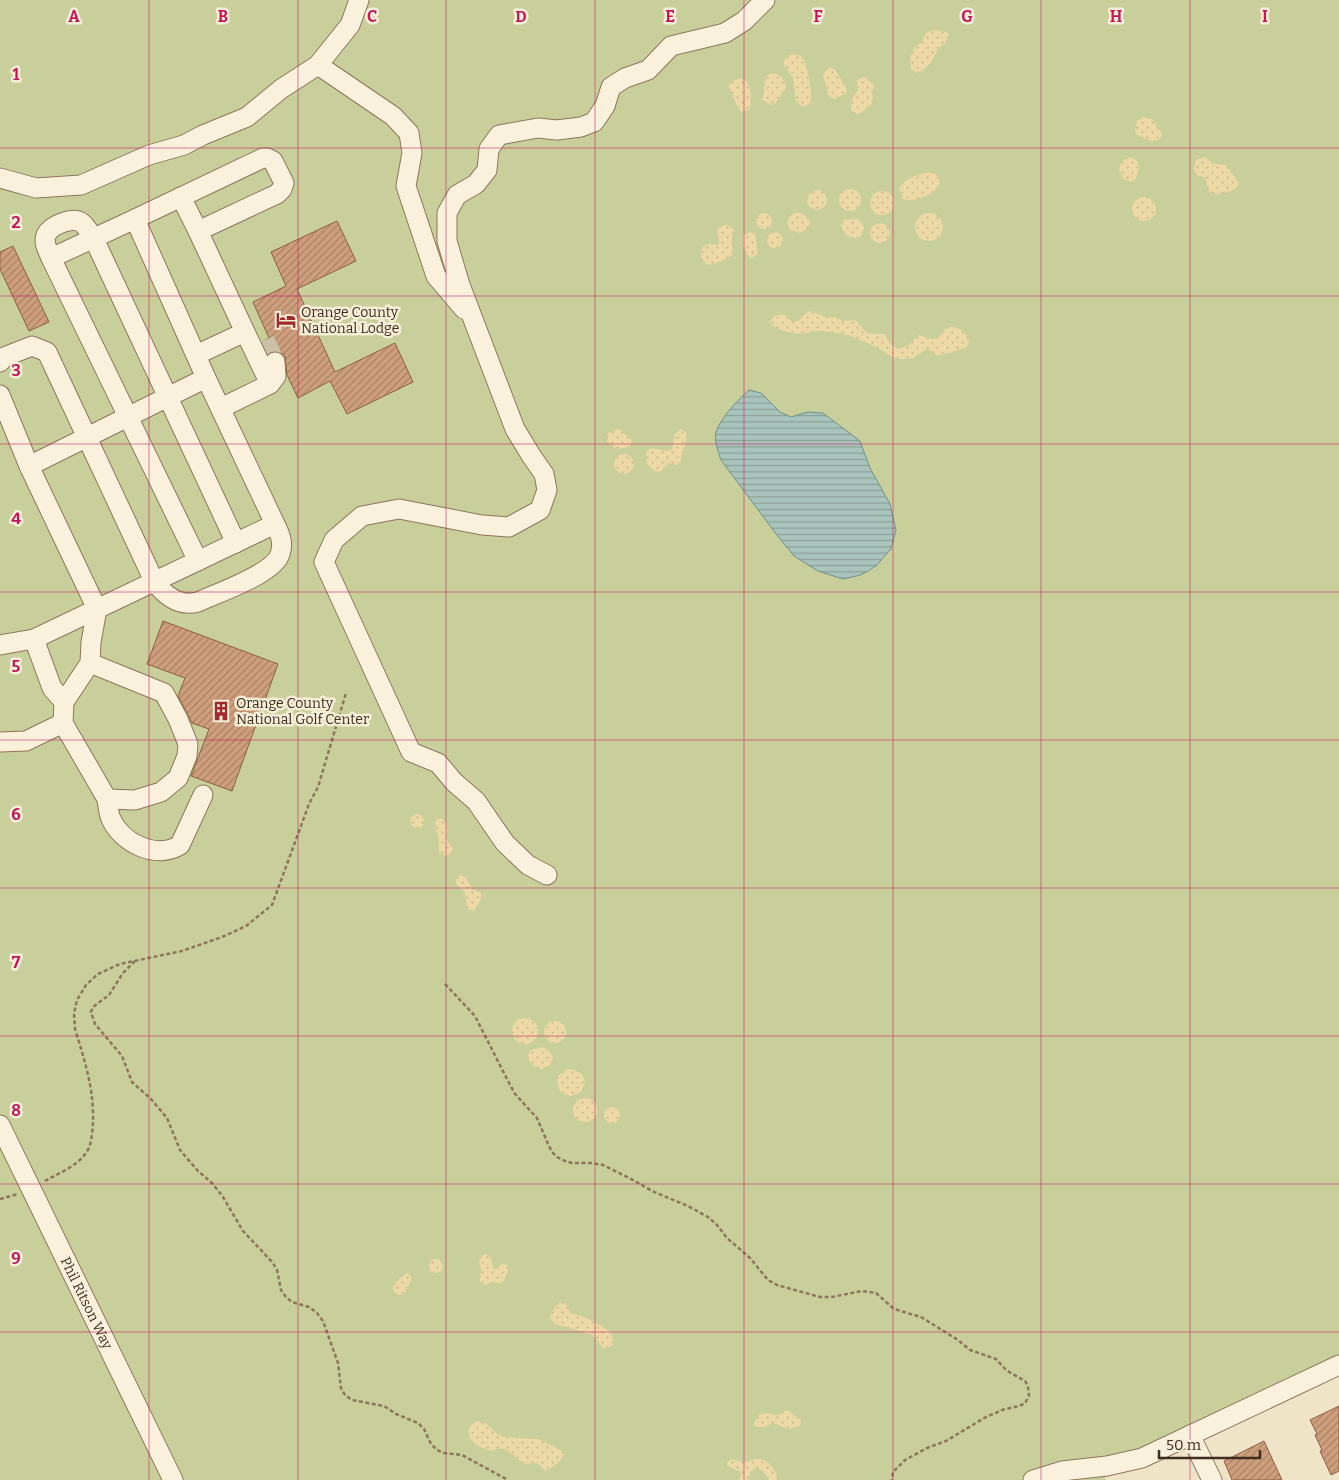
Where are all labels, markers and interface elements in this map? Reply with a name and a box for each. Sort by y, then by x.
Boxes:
text: A [68,7,80,26]
text: B [218,7,228,26]
text: C [367,7,377,26]
text: D [515,7,527,26]
text: E [665,7,675,26]
text: F [814,7,823,26]
text: G [961,7,973,26]
text: H [1110,7,1123,26]
text: I [1262,7,1268,26]
text: 1 [13,65,20,84]
text: 2 [11,213,21,232]
place label: Orange County National Lodge [301,304,399,337]
hotel icon: Orange County National Lodge [275,309,297,331]
text: 3 [11,361,21,380]
text: 4 [11,509,21,528]
text: 5 [12,657,21,676]
place label: Orange County National Golf Center [236,695,369,728]
building icon: Orange County National Golf Center [210,700,232,722]
text: 6 [11,805,21,824]
text: 7 [12,953,21,972]
text: 8 [11,1101,21,1120]
text: 9 [11,1249,21,1268]
street label: Phil Ritson Way [57,1254,116,1353]
scale bar [1159,1428,1260,1460]
text: 50 m [1166,1436,1202,1454]

